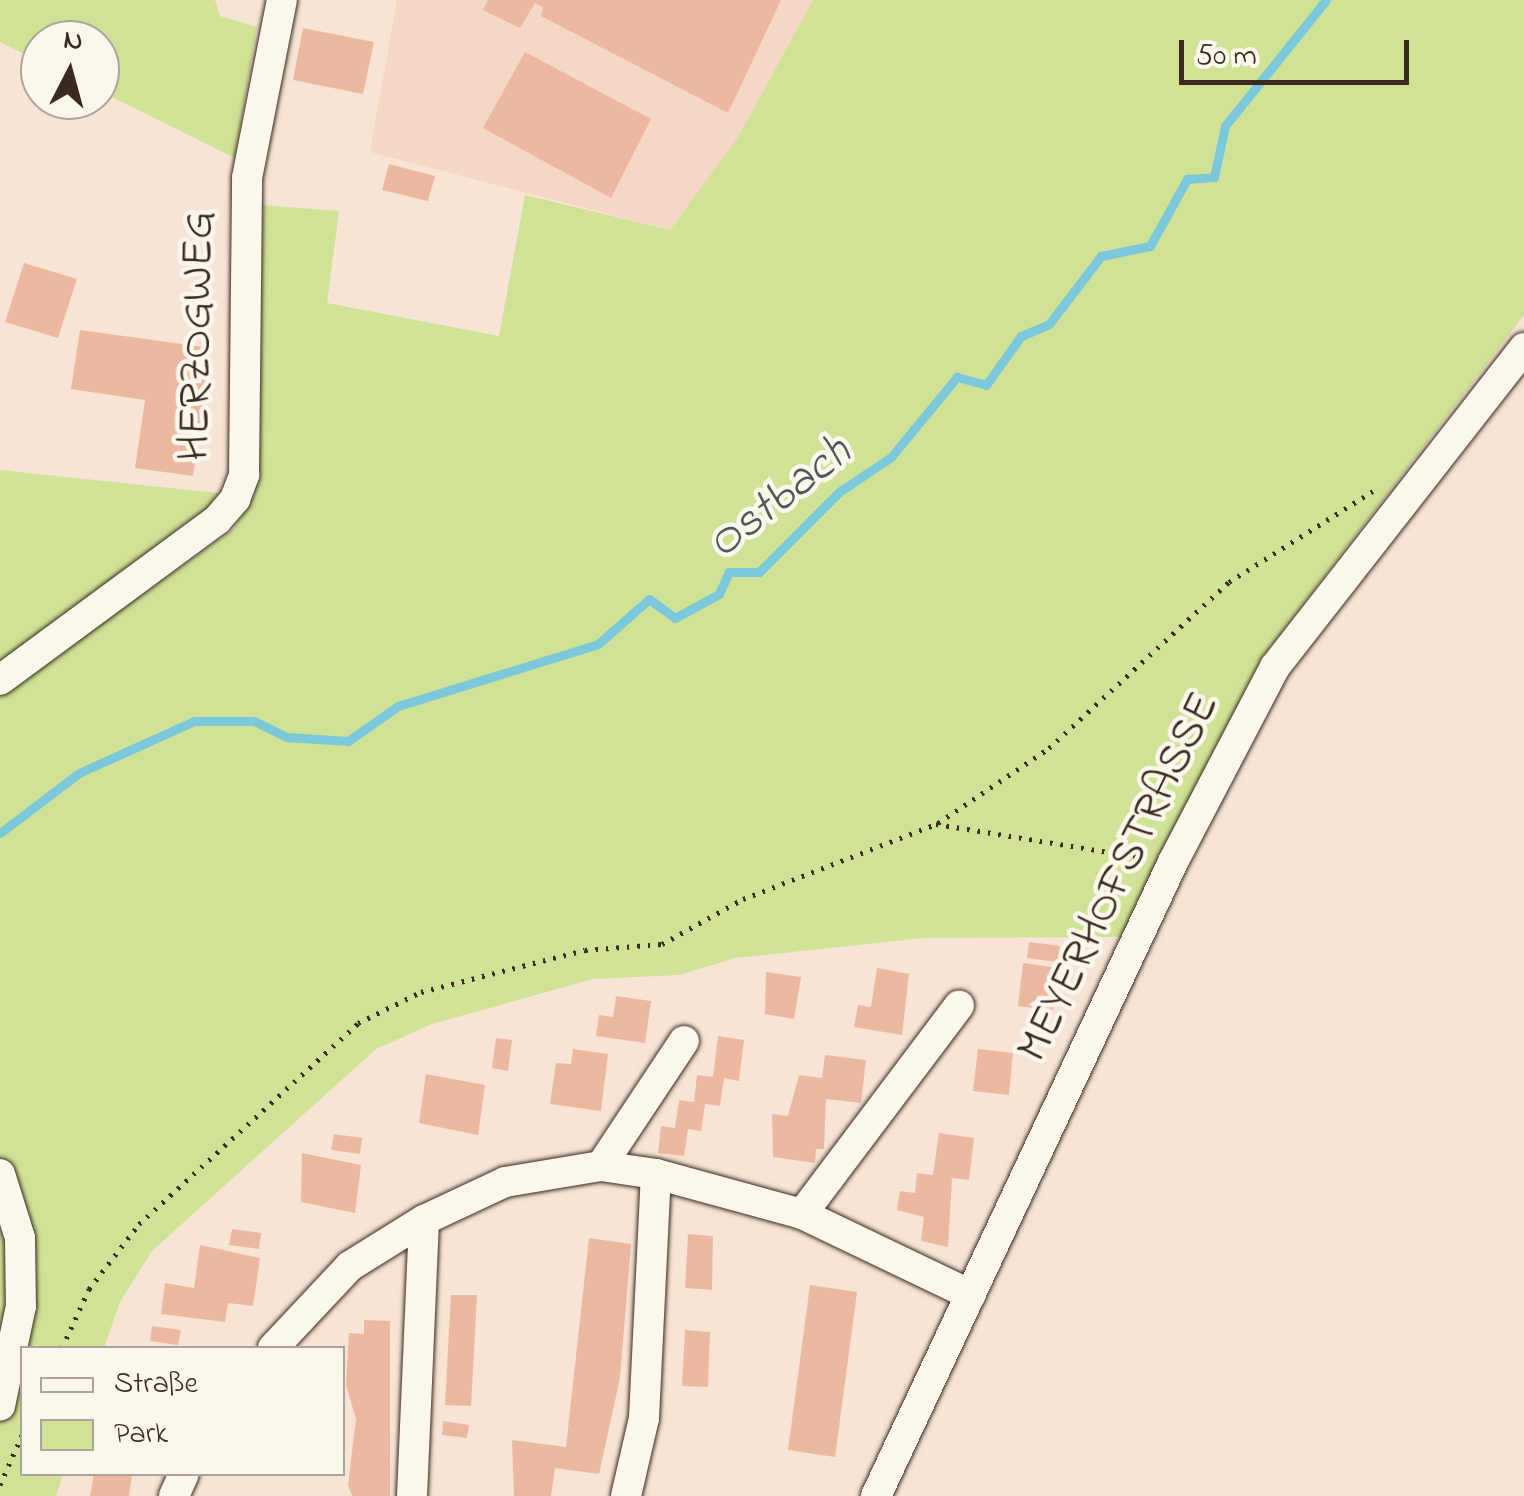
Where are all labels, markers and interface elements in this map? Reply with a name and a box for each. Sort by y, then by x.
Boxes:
north arrow [20,20,120,120]
text: N [61,20,85,63]
scale bar [1184,20,1414,82]
text: 50 m [1196,35,1257,79]
street label: HERZOGWEG [170,210,228,462]
water label: Ostbach [696,425,864,573]
street label: MEYERHOFSTRASSE [1007,685,1233,1071]
legend [20,1346,345,1476]
text: Straße [114,1363,198,1407]
text: Park [114,1413,168,1457]

